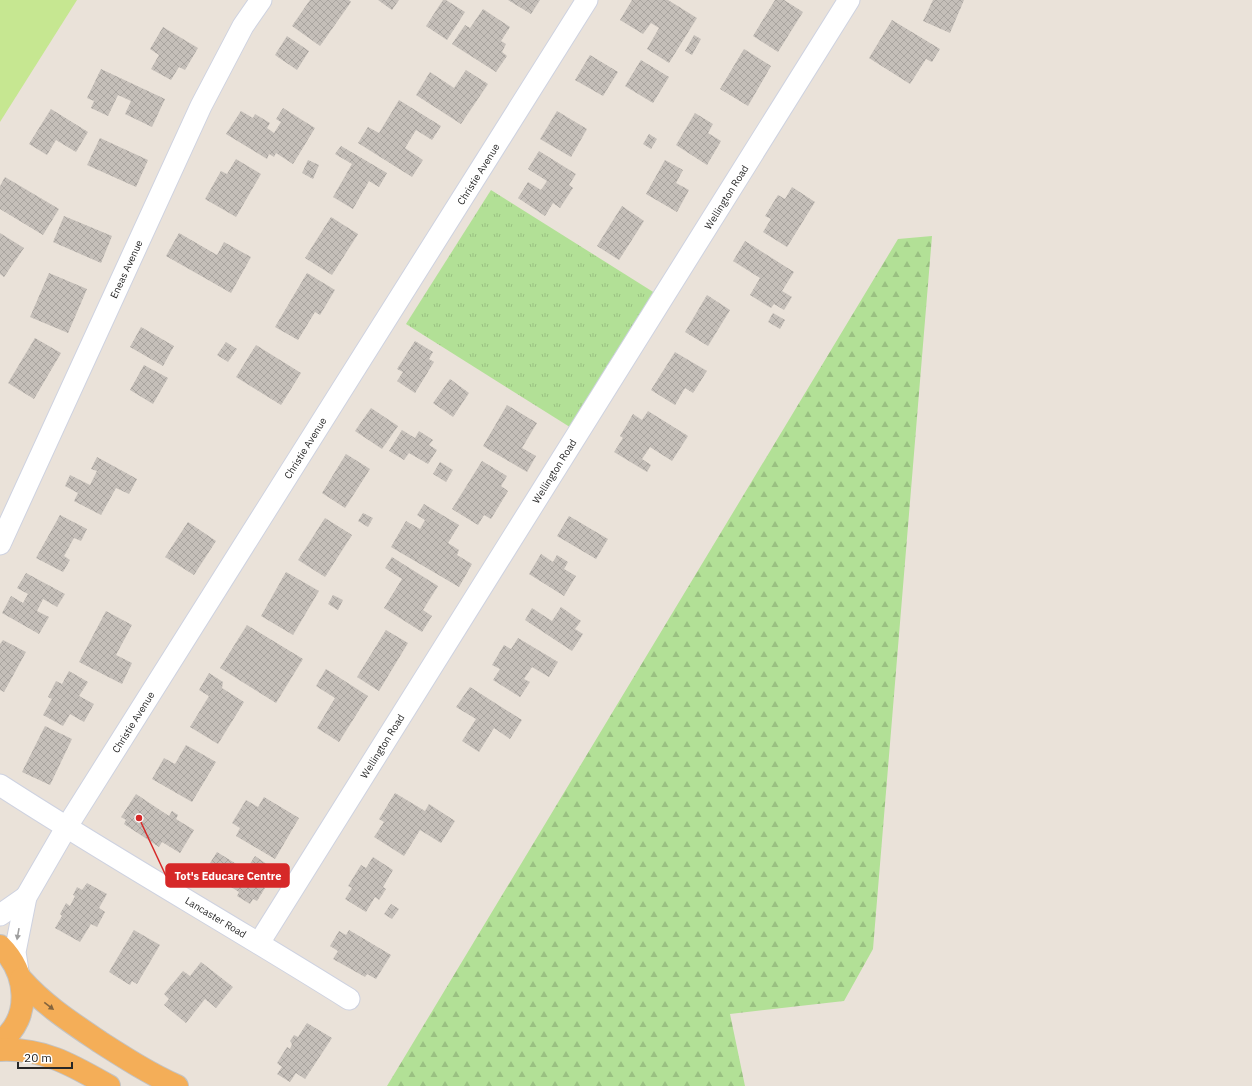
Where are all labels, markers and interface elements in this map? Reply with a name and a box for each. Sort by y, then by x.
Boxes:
street label: Christie Avenue [454,141,503,207]
street label: Wellington Road [702,163,751,232]
street label: Eneas Avenue [107,237,146,300]
street label: Christie Avenue [281,415,330,481]
street label: Wellington Road [530,437,579,506]
street label: Christie Avenue [109,689,158,755]
street label: Wellington Road [358,712,407,781]
callout: Tot's Educare Centre [166,864,289,887]
text: Tot's Educare Centre [175,869,281,883]
street label: Lancaster Road [183,894,249,941]
one-way arrow [15,928,21,940]
one-way arrow [43,1002,54,1010]
scale bar [18,1044,72,1070]
text: 20 m [24,1050,52,1065]

